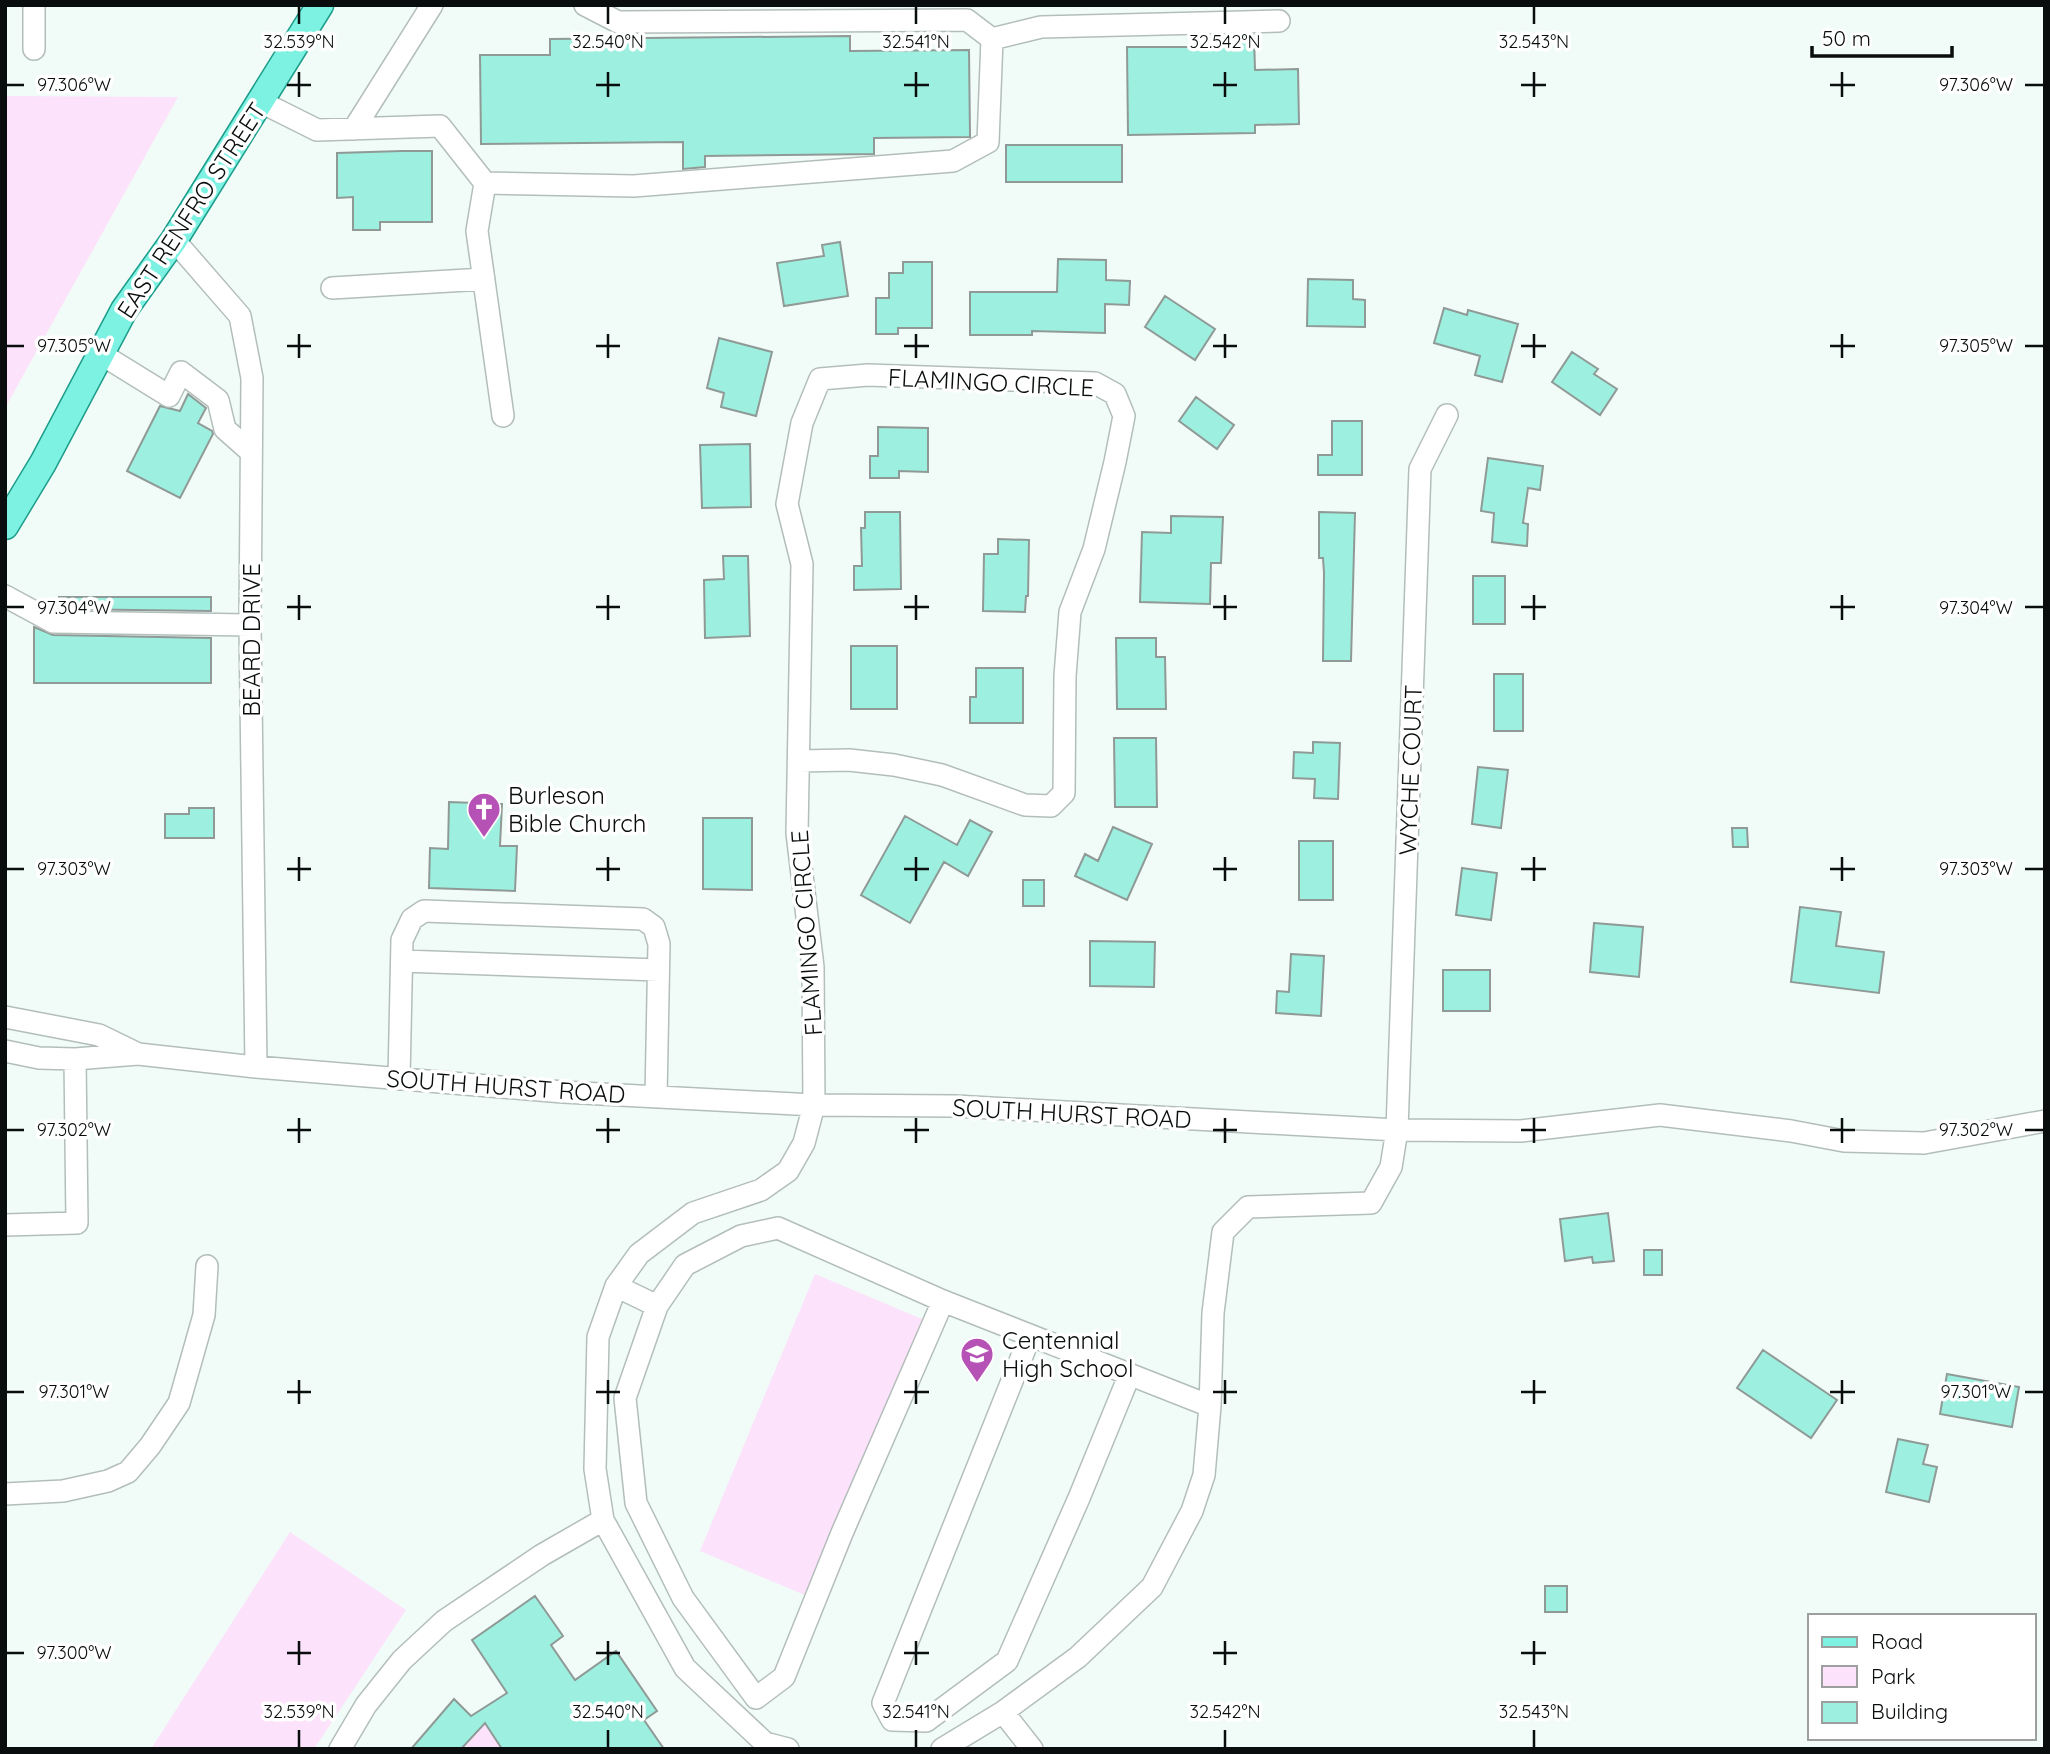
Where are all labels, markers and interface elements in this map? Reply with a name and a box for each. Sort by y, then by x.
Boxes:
scale bar [1812,14,1952,58]
text: 50 m [1822,25,1871,51]
text: 32.539°N [263,30,335,53]
text: 32.540°N [572,30,644,53]
text: 32.541°N [882,30,950,53]
text: 32.542°N [1189,30,1261,53]
text: 32.543°N [1499,30,1569,53]
text: 97.306°W [37,73,111,96]
text: 97.306°W [1939,73,2013,96]
street label: EAST RENFRO STREET [110,97,272,323]
text: 97.305°W [37,334,111,357]
text: 97.305°W [1939,334,2013,357]
street label: FLAMINGO CIRCLE [887,362,1095,402]
street label: BEARD DRIVE [236,563,266,717]
text: 97.304°W [37,596,111,619]
text: 97.304°W [1939,596,2013,619]
street label: WYCHE COURT [1392,684,1428,856]
place label: Burleson Bible Church [508,780,646,838]
church icon: Burleson Bible Church [465,790,503,839]
street label: FLAMINGO CIRCLE [784,829,828,1037]
text: 97.303°W [37,857,111,880]
text: 97.303°W [1939,857,2013,880]
street label: SOUTH HURST ROAD [386,1063,626,1109]
street label: SOUTH HURST ROAD [952,1092,1192,1134]
text: 97.302°W [37,1118,111,1141]
text: 97.302°W [1939,1118,2013,1141]
place label: Centennial High School [1002,1325,1134,1383]
school or university icon: Centennial High School [958,1335,996,1384]
text: 97.301°W [38,1380,110,1403]
text: 97.301°W [1940,1380,2012,1403]
legend [1808,1614,2036,1740]
text: Road [1871,1628,1923,1654]
text: 97.300°W [36,1641,112,1664]
text: Park [1871,1663,1915,1689]
text: Building [1871,1698,1948,1724]
text: 32.539°N [263,1700,335,1723]
text: 32.540°N [572,1700,644,1723]
text: 32.541°N [882,1700,950,1723]
text: 32.542°N [1189,1700,1261,1723]
text: 32.543°N [1499,1700,1569,1723]

